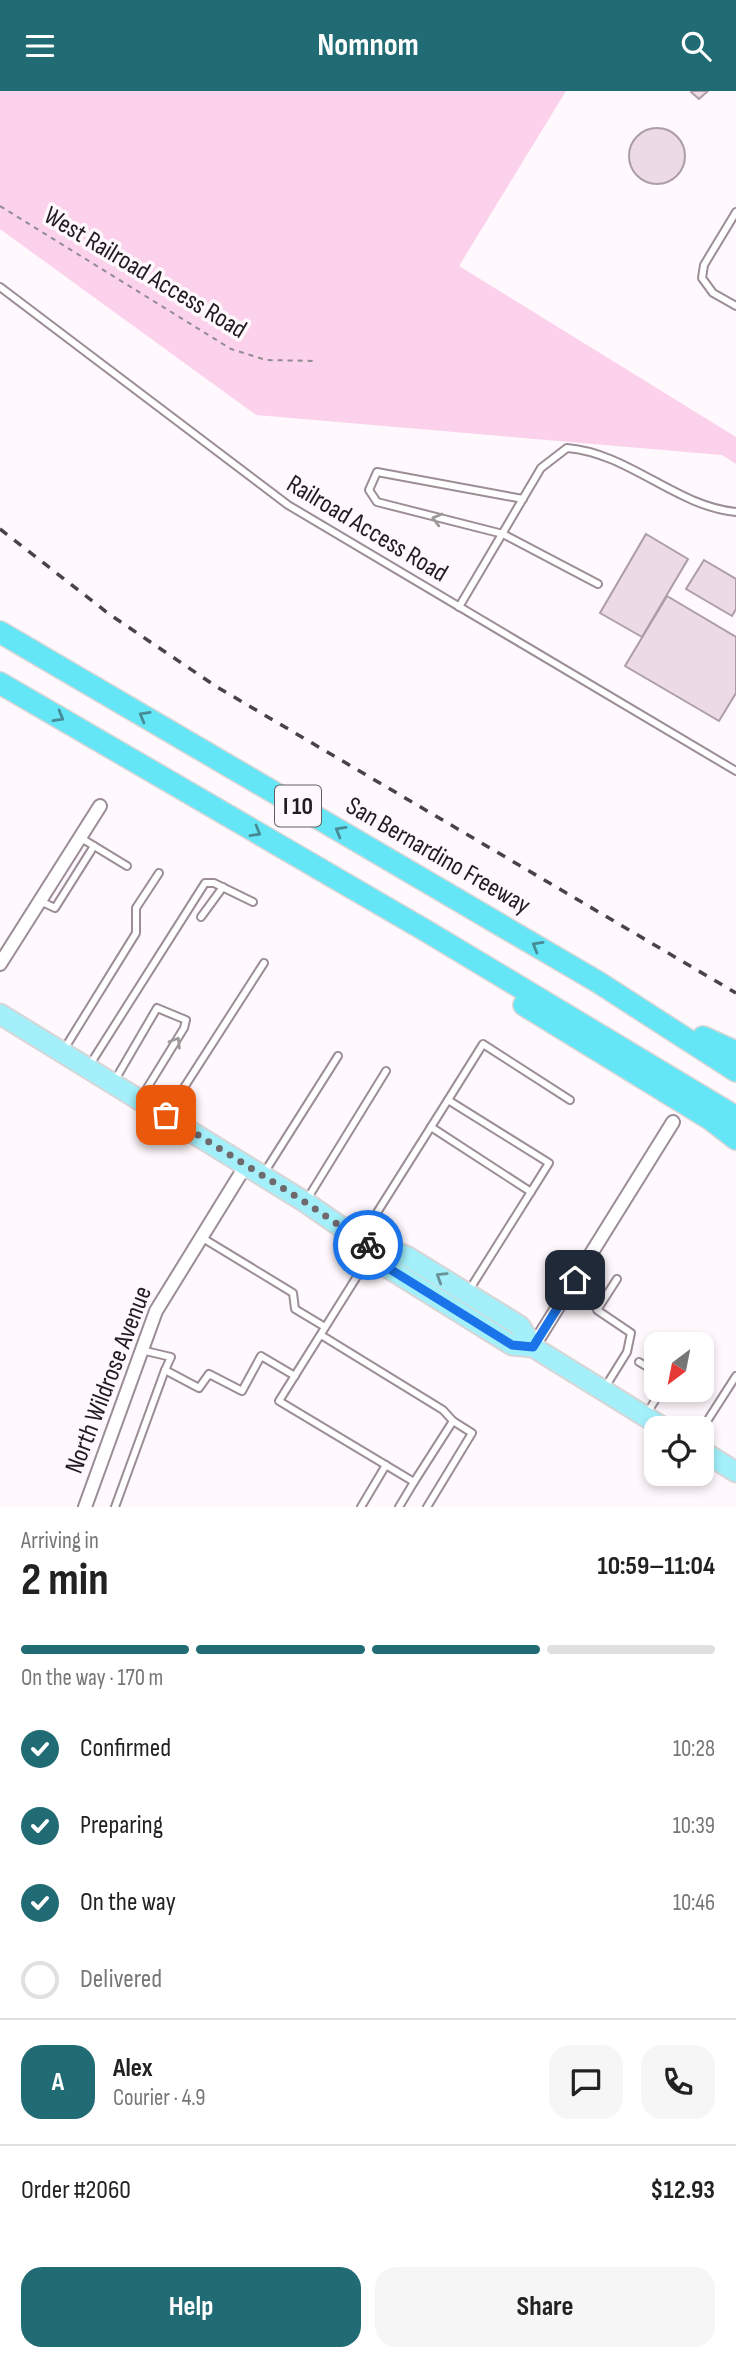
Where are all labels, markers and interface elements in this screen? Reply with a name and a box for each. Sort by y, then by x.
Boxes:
text: Nomnom [317,26,419,65]
icon: menu [21,27,59,65]
icon: search [677,27,715,65]
street label: West Railroad Access Road [38,200,252,346]
street label: Railroad Access Road [281,469,453,589]
one-way arrow [431,513,443,527]
one-way arrow [51,709,64,722]
one-way arrow [139,711,152,724]
road number: I 10 [275,785,321,827]
street label: San Bernardino Freeway [340,791,536,921]
one-way arrow [248,824,261,837]
one-way arrow [335,826,348,839]
one-way arrow [531,941,544,954]
one-way arrow [168,1036,181,1049]
pin [136,1085,196,1145]
icon: bag [147,1096,185,1134]
courier [333,1210,403,1280]
icon: bike [349,1226,387,1264]
pin [545,1250,605,1310]
icon: home [556,1261,594,1299]
one-way arrow [436,1273,449,1286]
street label: North Wildrose Avenue [59,1282,159,1478]
north arrow [644,1332,714,1402]
map controls [644,1332,714,1486]
button: locate [644,1416,714,1486]
text: Arriving in [21,1527,99,1555]
text: 10:59–11:04 [597,1551,715,1582]
text: 2 min [21,1553,109,1608]
text: On the way · 170 m [21,1664,163,1692]
icon: check [21,1730,59,1768]
text: Confirmed [80,1733,171,1764]
text: 10:28 [673,1735,715,1763]
icon: check [21,1807,59,1845]
text: Preparing [80,1810,163,1841]
text: 10:39 [673,1812,715,1840]
icon: check [21,1884,59,1922]
text: On the way [80,1887,176,1918]
text: 10:46 [673,1889,715,1917]
text: Delivered [80,1964,162,1995]
button: chat [549,2045,623,2119]
button: phone [641,2045,715,2119]
text: Alex [113,2053,153,2084]
text: A [52,2067,64,2098]
text: Courier · 4.9 [113,2084,205,2112]
text: Order #2060 [21,2175,131,2206]
text: $12.93 [650,2175,715,2206]
button: Help [21,2267,361,2347]
button: Share [375,2267,715,2347]

